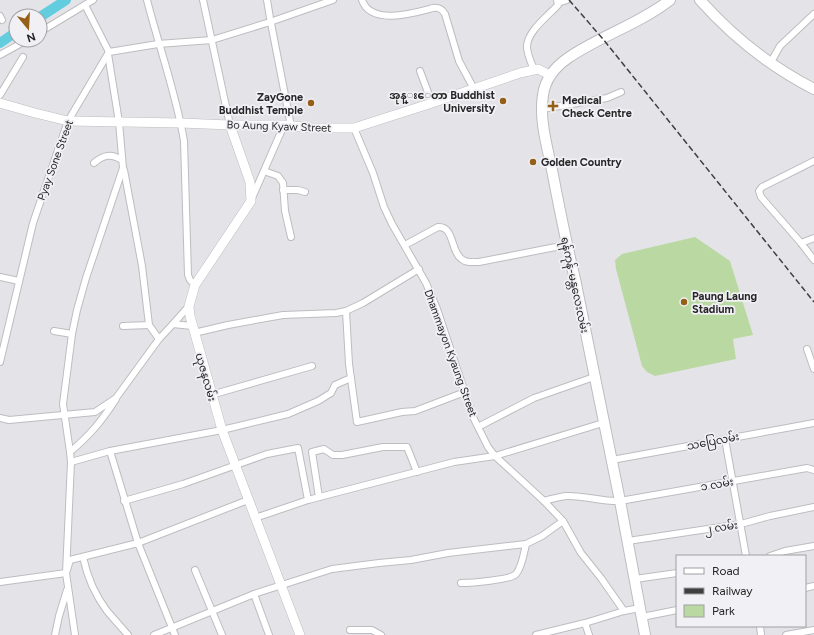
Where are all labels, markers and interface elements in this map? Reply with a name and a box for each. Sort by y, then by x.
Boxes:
north arrow [8,8,48,48]
text: N [25,30,37,45]
place label: အုန္းေတာ Buddhist University [389,89,496,115]
place label: ZayGone Buddhist Temple [219,91,303,117]
place label: Medical Check Centre [562,94,632,120]
marker: အုန္းေတာ Buddhist University [498,96,508,106]
marker: ZayGone Buddhist Temple [306,98,316,108]
marker: Medical Check Centre [547,100,559,112]
street label: Pyay Sone Street [35,118,76,202]
street label: Bo Aung Kyaw Street [226,118,332,135]
place label: Golden Country [541,156,622,169]
marker: Golden Country [528,157,538,167]
street label: ရန်ကုန်-မန္တလေးလမ်း [556,236,592,335]
street label: Dhammayon Kyaung Street [421,288,480,419]
place label: Paung Laung Stadium [692,290,757,316]
marker: Paung Laung Stadium [679,297,689,307]
street label: ယုဇနလမ်း [190,351,220,404]
street label: သပြေလမ်း [686,429,741,455]
street label: ၁ လမ်း [699,474,735,494]
street label: ၂ လမ်း [703,517,739,539]
legend [676,555,806,627]
text: Road [712,564,740,578]
text: Railway [712,584,753,598]
text: Park [712,604,735,618]

